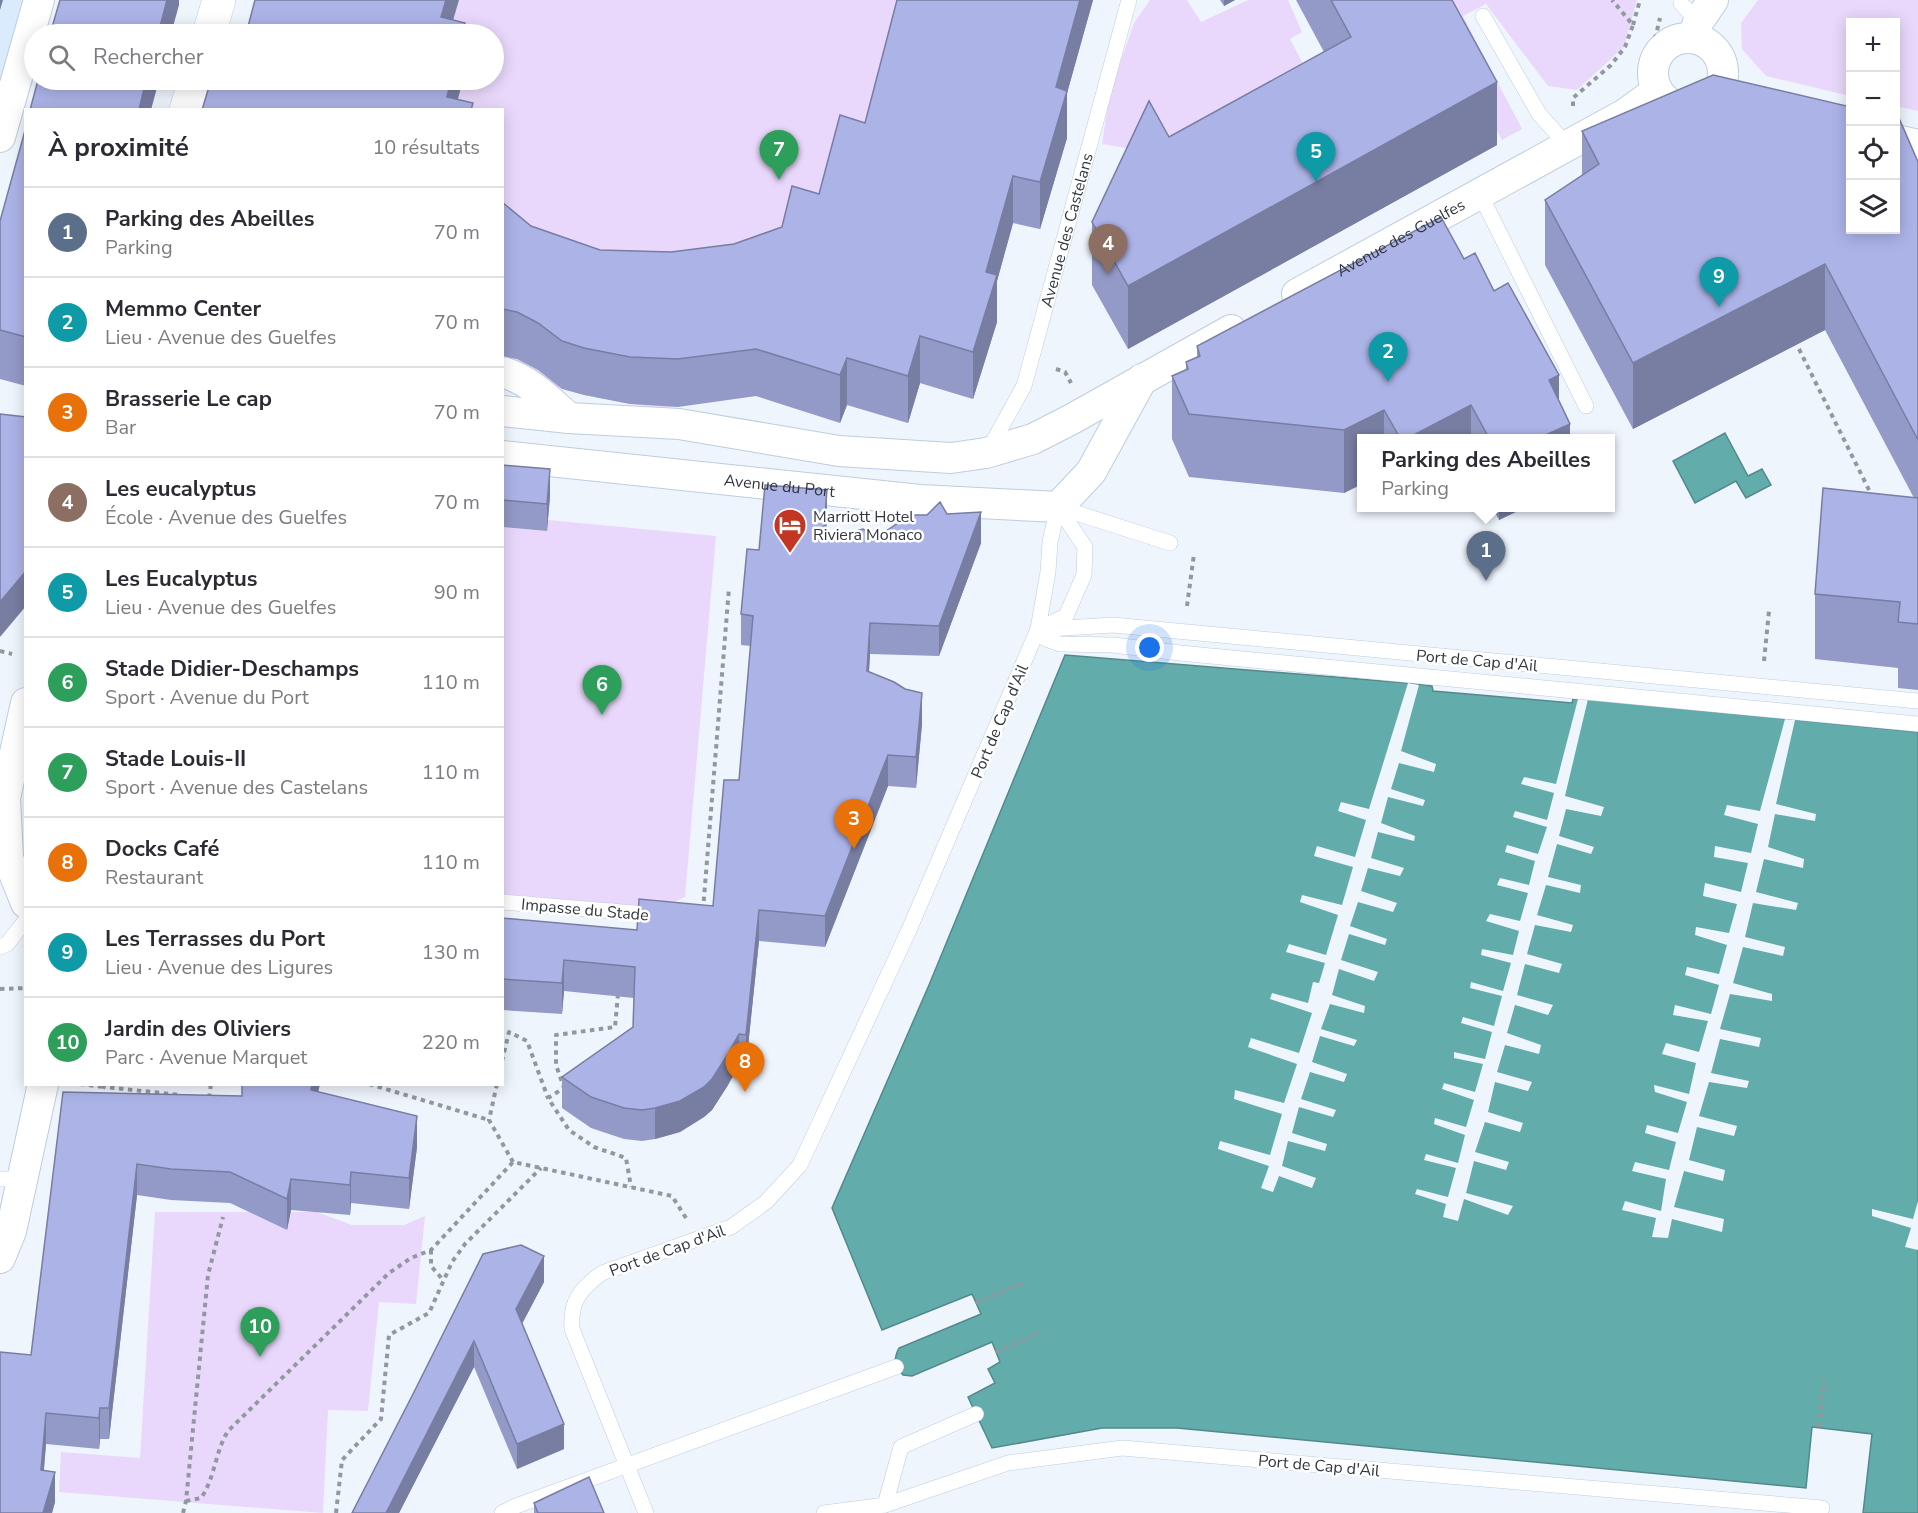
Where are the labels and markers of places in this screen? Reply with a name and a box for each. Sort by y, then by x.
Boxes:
pin: 7 [760,130,798,180]
pin: 5 [1296,132,1336,182]
pin: 4 [1088,224,1128,274]
pin: 9 [1700,258,1738,307]
pin: 2 [1368,332,1408,382]
place label: Marriott Hotel Riviera Monaco [813,506,923,546]
hotel icon: Marriott Hotel Riviera Monaco [772,507,808,554]
pin: 1 [1466,532,1506,581]
pin: 6 [582,666,622,715]
pin: 3 [834,800,874,849]
pin: 8 [726,1042,764,1092]
pin: 10 [240,1308,280,1357]

